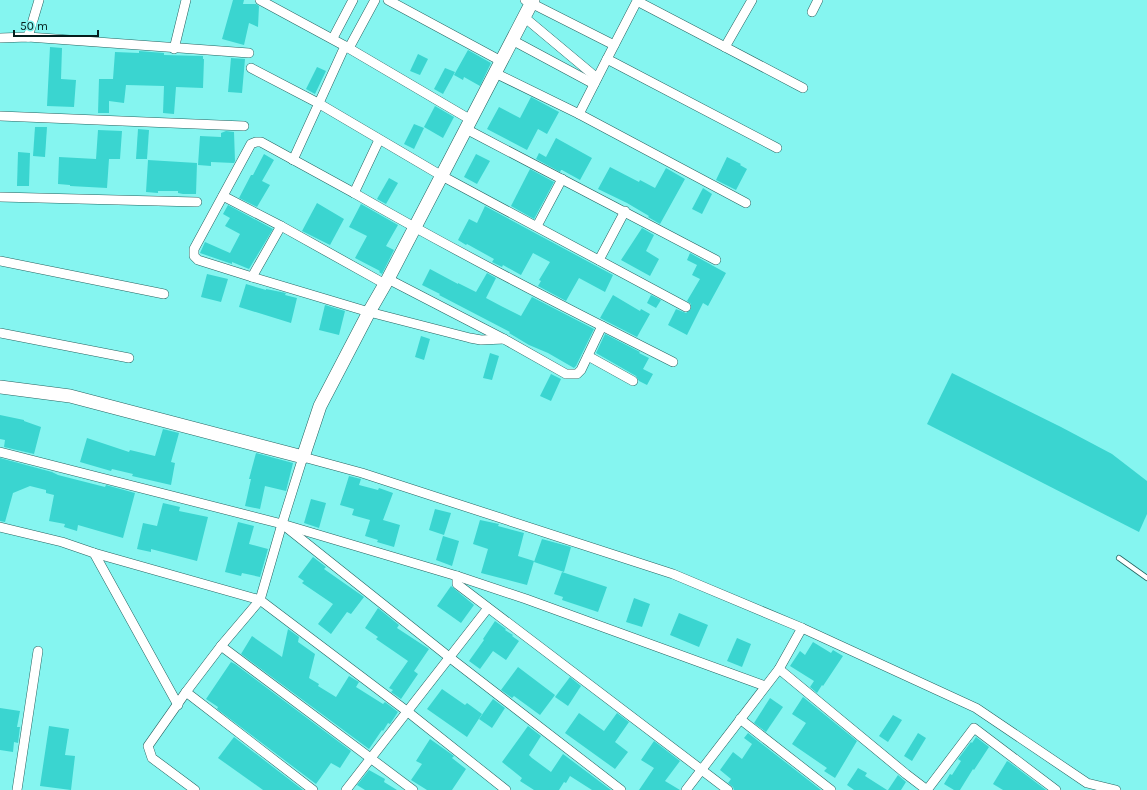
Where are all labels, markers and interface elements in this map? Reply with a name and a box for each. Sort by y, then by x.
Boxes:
scale bar [14,12,98,38]
text: 50 m [20,19,48,33]

